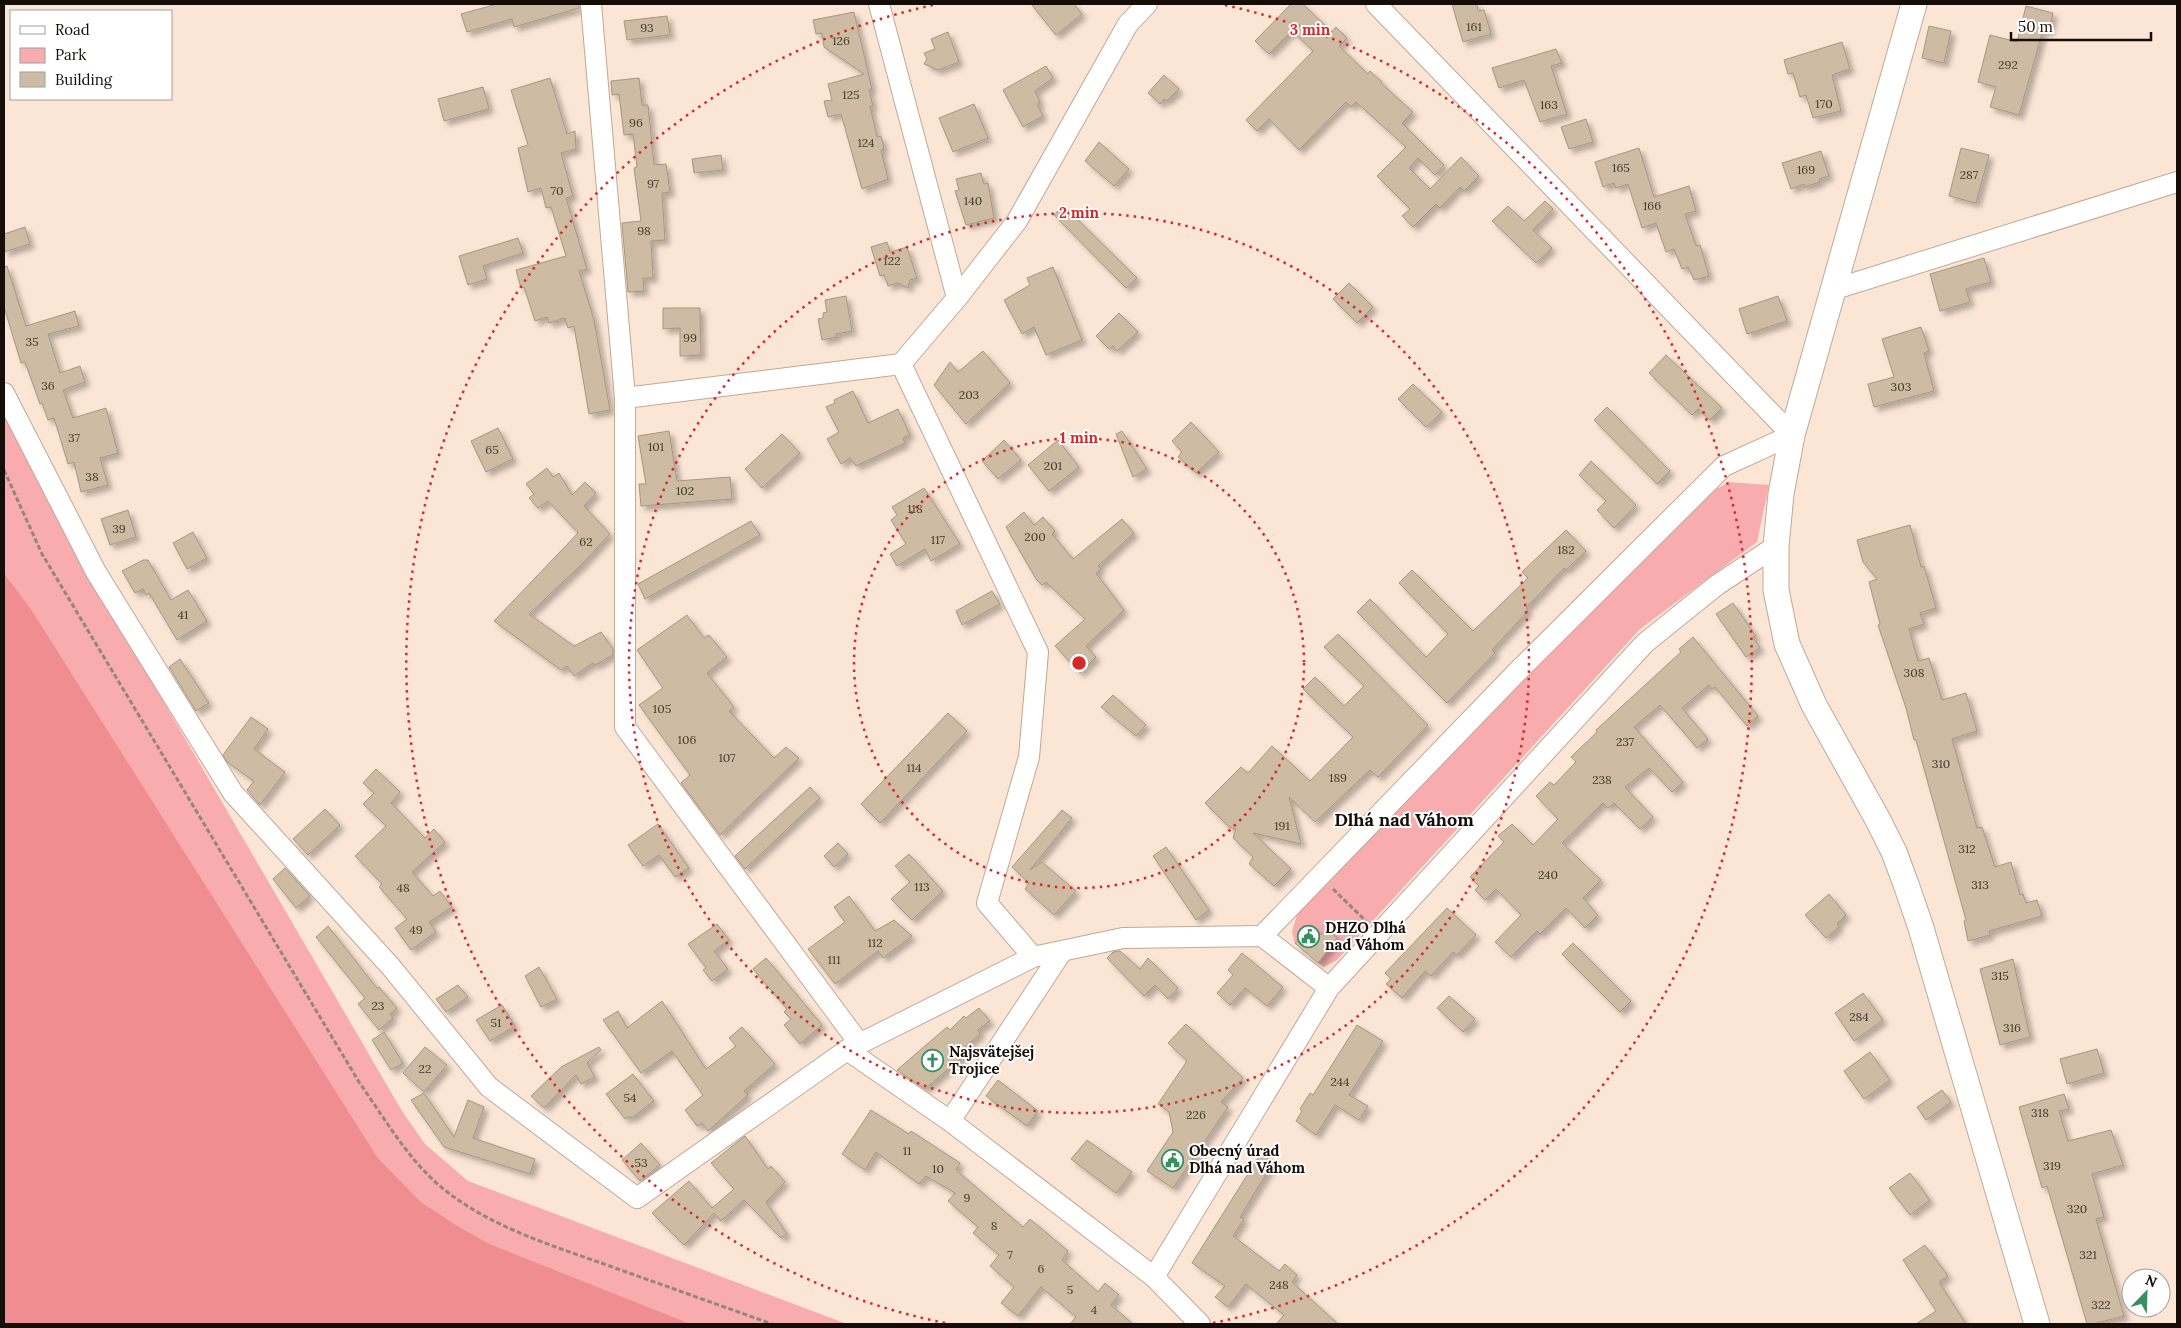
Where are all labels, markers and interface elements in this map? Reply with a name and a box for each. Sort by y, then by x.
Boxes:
legend [10,10,172,100]
scale bar [2011,10,2151,42]
text: 50 m [2018,17,2053,36]
house number: 161 [1466,19,1482,34]
text: Road [55,20,90,39]
house number: 93 [640,20,654,35]
text: 3 min [1290,20,1331,39]
house number: 126 [832,33,850,48]
text: Park [55,45,86,64]
house number: 292 [1998,57,2018,72]
text: Building [55,70,113,89]
house number: 125 [842,87,860,102]
house number: 170 [1815,96,1833,111]
house number: 163 [1540,97,1558,112]
house number: 96 [629,115,643,130]
house number: 124 [857,135,875,150]
house number: 165 [1612,160,1630,175]
house number: 169 [1797,162,1815,177]
house number: 287 [1960,167,1979,182]
house number: 97 [647,176,660,191]
house number: 70 [551,183,563,198]
house number: 140 [964,193,982,208]
house number: 166 [1643,198,1661,213]
text: 2 min [1059,203,1100,222]
house number: 98 [637,223,651,238]
house number: 122 [883,253,901,268]
house number: 99 [683,330,697,345]
house number: 35 [25,334,39,349]
house number: 36 [41,378,55,393]
house number: 303 [1891,379,1912,394]
house number: 203 [959,387,980,402]
text: 1 min [1060,428,1099,447]
house number: 37 [68,430,80,445]
house number: 101 [648,439,664,454]
house number: 65 [485,442,499,457]
house number: 201 [1044,458,1062,473]
house number: 38 [85,469,99,484]
house number: 102 [676,483,694,498]
house number: 118 [907,501,923,516]
house number: 39 [112,521,126,536]
house number: 200 [1024,529,1046,544]
house number: 117 [931,532,946,547]
house number: 62 [579,534,593,549]
house number: 182 [1557,542,1575,557]
house number: 41 [178,607,188,622]
centre of rings [1070,654,1088,672]
house number: 308 [1904,665,1925,680]
house number: 105 [653,701,671,716]
house number: 106 [678,732,696,747]
house number: 237 [1616,734,1635,749]
house number: 107 [718,750,736,765]
house number: 310 [1932,756,1950,771]
house number: 114 [906,760,922,775]
house number: 189 [1329,770,1347,785]
house number: 238 [1592,772,1612,787]
district label: Dlhá nad Váhom [1334,808,1474,831]
house number: 191 [1274,818,1290,833]
house number: 312 [1958,841,1976,856]
house number: 240 [1538,867,1558,882]
house number: 313 [1971,877,1989,892]
house number: 113 [914,879,930,894]
house number: 48 [396,880,410,895]
place label: DHZO Dlhá nad Váhom [1325,918,1406,954]
house number: 49 [409,922,423,937]
public building icon: DHZO Dlhá nad Váhom [1297,925,1321,949]
house number: 112 [867,935,883,950]
house number: 111 [827,952,841,967]
house number: 315 [1991,968,2009,983]
house number: 23 [372,998,385,1013]
house number: 284 [1849,1009,1869,1024]
house number: 51 [491,1015,501,1030]
house number: 316 [2003,1020,2021,1035]
place label: Najsvätejšej Trojice [949,1042,1034,1078]
church icon: Najsvätejšej Trojice [921,1049,945,1073]
house number: 22 [419,1061,431,1076]
house number: 244 [1330,1074,1350,1089]
house number: 54 [623,1090,637,1105]
house number: 318 [2031,1105,2049,1120]
house number: 226 [1186,1107,1206,1122]
place label: Obecný úrad Dlhá nad Váhom [1189,1141,1305,1177]
house number: 11 [903,1143,911,1158]
public building icon: Obecný úrad Dlhá nad Váhom [1161,1148,1185,1172]
house number: 53 [634,1155,648,1170]
house number: 319 [2043,1158,2061,1173]
house number: 10 [932,1161,944,1176]
house number: 9 [964,1190,971,1205]
house number: 320 [2067,1201,2087,1216]
house number: 8 [991,1218,998,1233]
house number: 7 [1007,1247,1013,1262]
house number: 321 [2079,1247,2097,1262]
house number: 6 [1038,1261,1045,1276]
north arrow [2121,1268,2171,1318]
text: N [2143,1271,2160,1292]
house number: 248 [1269,1277,1289,1292]
house number: 5 [1067,1282,1073,1297]
house number: 322 [2091,1297,2111,1312]
house number: 4 [1091,1302,1098,1317]

